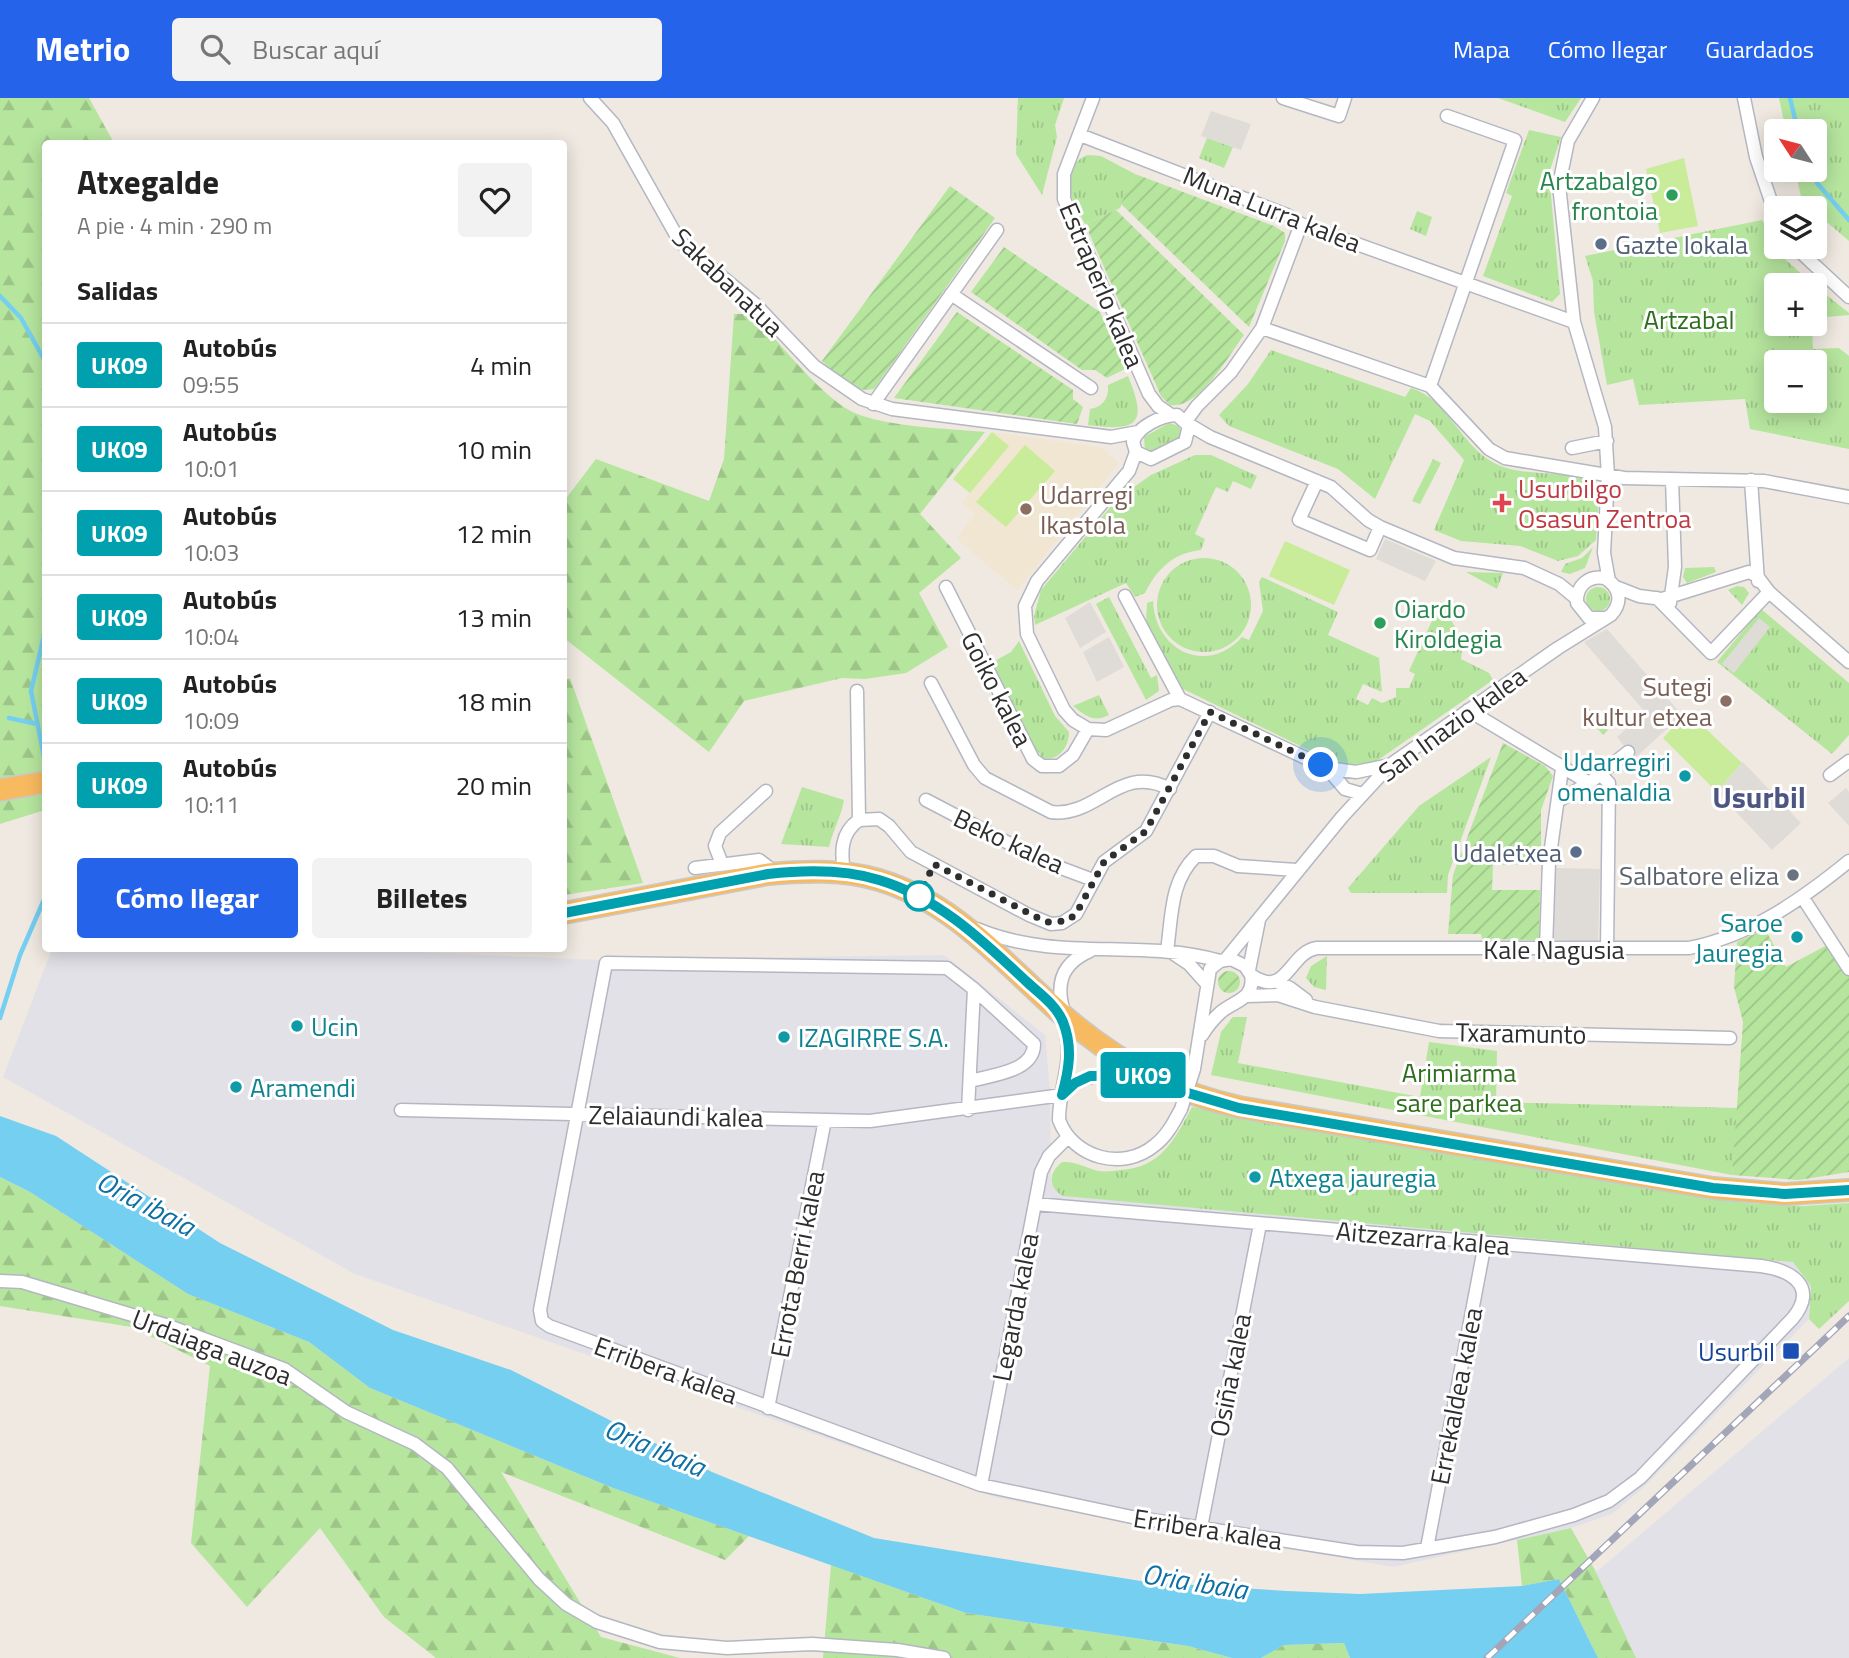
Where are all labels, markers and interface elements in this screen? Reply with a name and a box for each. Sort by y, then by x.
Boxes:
search box [172,18,662,81]
text: Metrio [35,24,130,74]
icon: search [196,30,234,68]
text: Buscar aquí [252,30,380,69]
text: Mapa [1453,31,1510,67]
text: Cómo llegar [1548,31,1667,67]
text: Guardados [1705,31,1814,67]
north arrow [1764,119,1827,182]
map controls [1764,119,1827,413]
street label: Muna Lurra kalea [1177,156,1367,262]
text: Atxegalde [77,157,219,207]
place label: Artzabalgo frontoia [1540,161,1658,230]
button: heart [458,163,532,237]
marker: Artzabalgo frontoia [1664,187,1680,203]
street label: Estraperlo kalea [1050,196,1154,374]
button: layers [1764,196,1827,259]
text: A pie · 4 min · 290 m [77,208,272,243]
street label: Sakabanatua [663,219,793,345]
place label: Gazte lokala [1615,225,1748,264]
marker: Gazte lokala [1593,236,1609,252]
text: Salidas [77,271,158,310]
button: + [1764,273,1827,336]
park label: Artzabal [1643,300,1735,339]
text: Autobús [183,328,277,367]
text: 4 min [470,346,532,385]
text: UK09 [91,347,148,383]
button: − [1764,350,1827,413]
text: 09:55 [183,367,239,402]
text: Autobús [183,412,277,451]
text: 10 min [456,430,532,469]
text: UK09 [91,431,148,467]
text: 10:01 [183,451,239,486]
place label: Usurbilgo Osasun Zentroa [1518,469,1691,538]
place label: Udarregi Ikastola [1040,475,1133,544]
marker: Usurbilgo Osasun Zentroa [1492,493,1512,513]
text: Autobús [183,496,277,535]
marker: Udarregi Ikastola [1018,501,1034,517]
text: 12 min [456,514,532,553]
text: UK09 [91,515,148,551]
text: 10:03 [183,535,239,570]
text: Autobús [183,580,277,619]
place label: Oiardo Kiroldegia [1394,589,1502,658]
text: 13 min [456,598,532,637]
text: UK09 [91,599,148,635]
marker: Oiardo Kiroldegia [1372,615,1388,631]
text: 10:04 [183,619,239,654]
street label: Goiko kalea [951,625,1043,753]
street label: San Inazio kalea [1370,657,1534,791]
text: Autobús [183,664,277,703]
place label: Sutegi kultur etxea [1582,667,1712,736]
text: 18 min [456,682,532,721]
text: UK09 [91,683,148,719]
marker: Sutegi kultur etxea [1718,693,1734,709]
text: 10:09 [183,703,239,738]
place label: Udarregiri omenaldia [1557,742,1671,811]
your location [1303,747,1338,782]
text: Autobús [183,748,277,787]
text: 20 min [456,766,532,805]
text: UK09 [91,767,148,803]
marker: Udarregiri omenaldia [1677,768,1693,784]
district label: Usurbil [1712,774,1806,820]
text: 10:11 [183,787,239,822]
street label: Beko kalea [947,798,1071,884]
place label: Udaletxea [1453,833,1562,872]
marker: Udaletxea [1568,844,1584,860]
place label: Salbatore eliza [1619,856,1779,895]
button: Cómo llegar [77,858,298,938]
button: Billetes [312,858,532,938]
marker: Salbatore eliza [1785,867,1801,883]
unlabelled marker [904,881,934,911]
place label: Saroe Jauregia [1695,903,1783,972]
marker: Saroe Jauregia [1789,929,1805,945]
street label: Kale Nagusia [1483,930,1625,969]
place label: Ucin [311,1007,359,1046]
street label: Txaramunto [1455,1012,1587,1054]
marker: Ucin [289,1018,305,1034]
place label: IZAGIRRE S.A. [798,1018,949,1057]
marker: IZAGIRRE S.A. [776,1029,792,1045]
line badge: UK09 [1094,1052,1192,1098]
park label: Arimiarma sare parkea [1396,1053,1522,1122]
text: UK09 [1115,1057,1171,1093]
place label: Aramendi [250,1068,356,1107]
marker: Aramendi [228,1079,244,1095]
street label: Zelaiaundi kalea [588,1095,764,1137]
place label: Atxega jauregia [1269,1158,1436,1197]
water label: Oria ibaia [89,1159,205,1248]
street label: Errota Berri kalea [760,1167,834,1361]
marker: Atxega jauregia [1247,1169,1263,1185]
street label: Aitzezarra kalea [1334,1211,1512,1265]
street label: Legarda kalea [981,1229,1049,1385]
street label: Urdaiaga auzoa [126,1299,298,1395]
street label: Errekaldea kalea [1420,1304,1492,1488]
street label: Osiña kalea [1199,1310,1261,1440]
street label: Erribera kalea [589,1326,743,1414]
place label: Usurbil [1698,1332,1775,1371]
marker: Usurbil [1781,1341,1801,1361]
water label: Oria ibaia [598,1407,714,1488]
street label: Erribera kalea [1131,1498,1285,1560]
water label: Oria ibaia [1139,1551,1253,1611]

